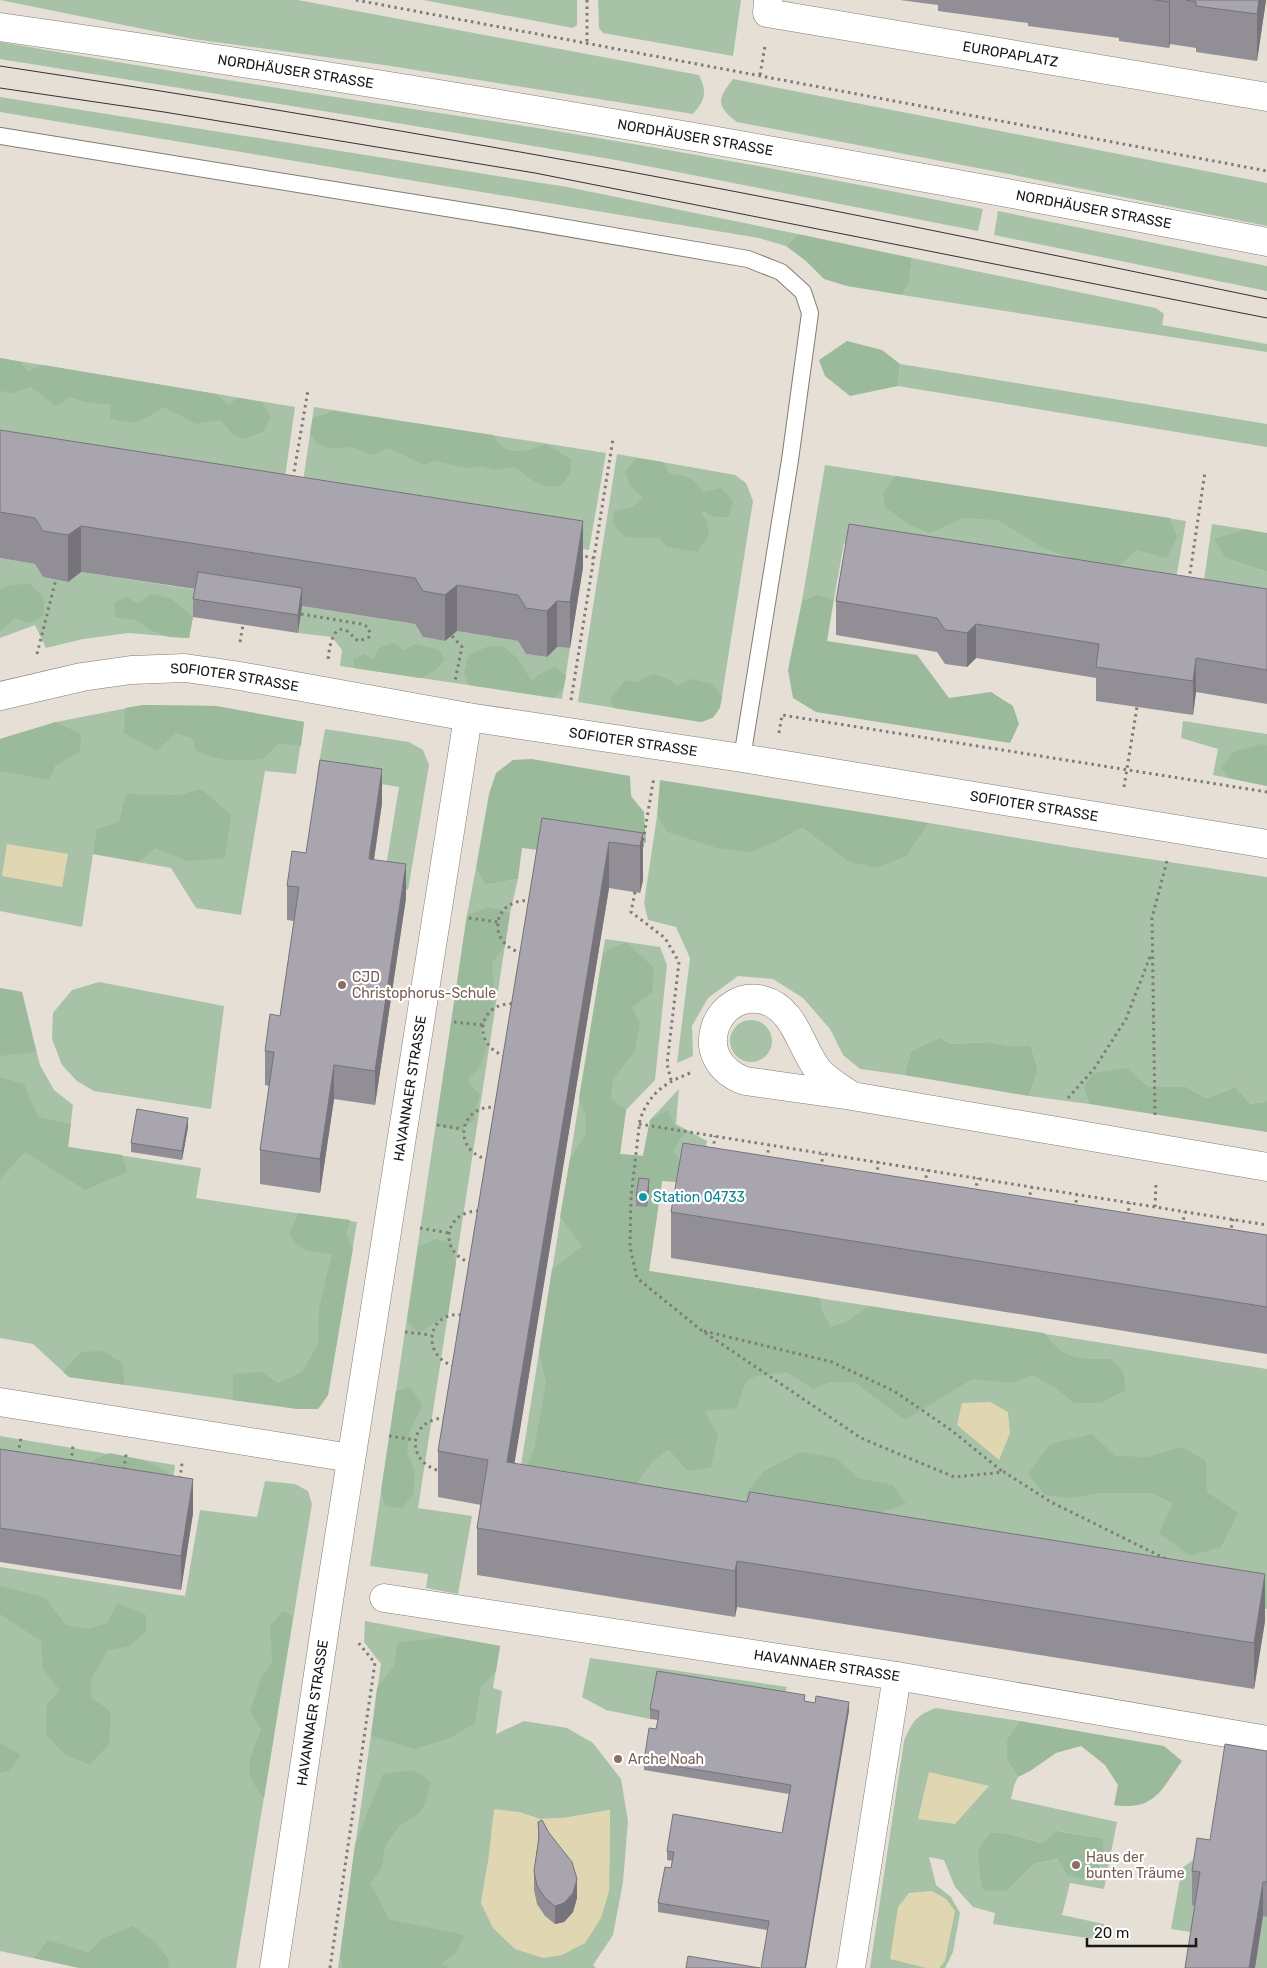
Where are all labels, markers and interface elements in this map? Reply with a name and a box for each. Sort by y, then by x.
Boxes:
street label: EUROPAPLATZ [962,38,1060,70]
street label: NORDHÄUSER STRASSE [216,51,375,92]
street label: NORDHÄUSER STRASSE [616,115,775,159]
street label: NORDHÄUSER STRASSE [1015,186,1173,232]
street label: SOFIOTER STRASSE [170,659,300,695]
street label: SOFIOTER STRASSE [568,724,699,760]
street label: SOFIOTER STRASSE [969,787,1100,825]
place label: CJD Christophorus-Schule [352,969,496,1002]
marker: CJD Christophorus-Schule [336,979,348,991]
street label: HAVANNAER STRASSE [390,1014,429,1163]
place label: Station 04733 [653,1189,745,1206]
marker: Station 04733 [637,1191,649,1203]
street label: HAVANNAER STRASSE [293,1639,332,1787]
street label: HAVANNAER STRASSE [753,1646,901,1685]
place label: Arche Noah [628,1751,704,1768]
marker: Arche Noah [612,1753,624,1765]
place label: Haus der bunten Träume [1086,1849,1185,1882]
marker: Haus der bunten Träume [1070,1859,1082,1871]
scale bar [1087,1916,1196,1948]
text: 20 m [1094,1924,1129,1942]

